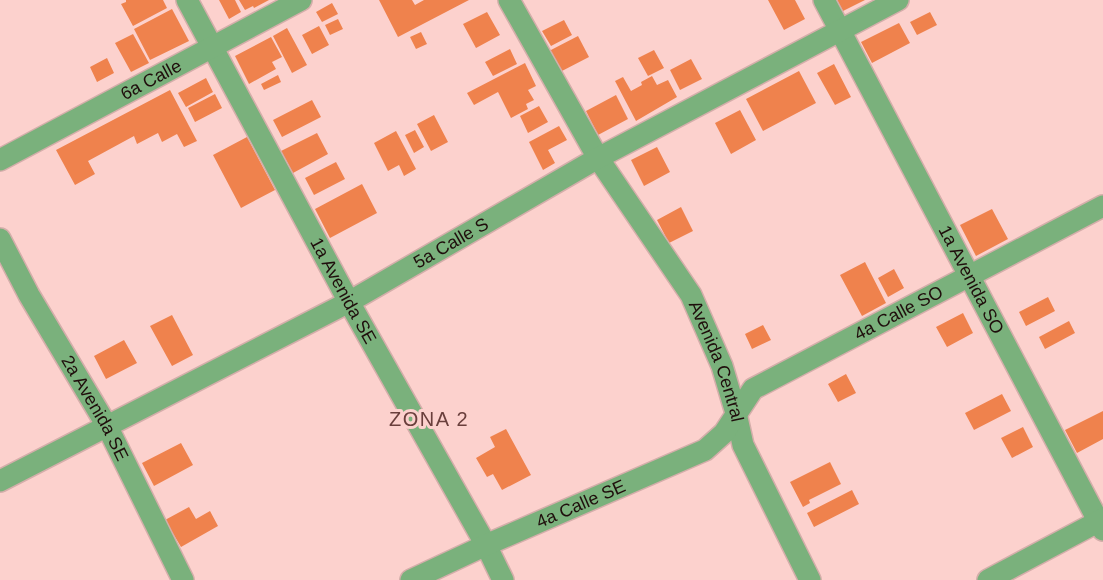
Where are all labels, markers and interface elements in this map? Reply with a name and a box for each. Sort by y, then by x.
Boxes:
street label: 6a Calle [117,55,185,104]
street label: 5a Calle S [410,214,492,272]
street label: 1a Avenida SO [934,222,1008,337]
street label: 1a Avenida SE [306,234,380,347]
street label: 4a Calle SO [851,281,946,344]
street label: Avenida Central [685,298,748,423]
street label: 2a Avenida SE [57,352,133,464]
district label: ZONA 2 [389,408,469,430]
street label: 4a Calle SE [533,476,628,532]

